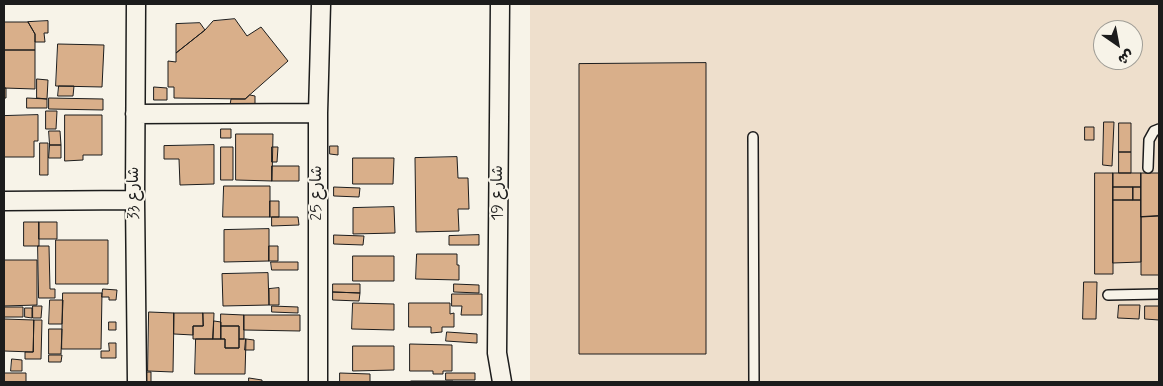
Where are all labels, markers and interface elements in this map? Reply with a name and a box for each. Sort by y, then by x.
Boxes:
north arrow [1093,20,1143,70]
text: ش [1114,45,1137,68]
street label: شارع 25 [308,165,328,221]
street label: شارع 19 [489,165,509,221]
street label: شارع 33 [125,167,145,219]

